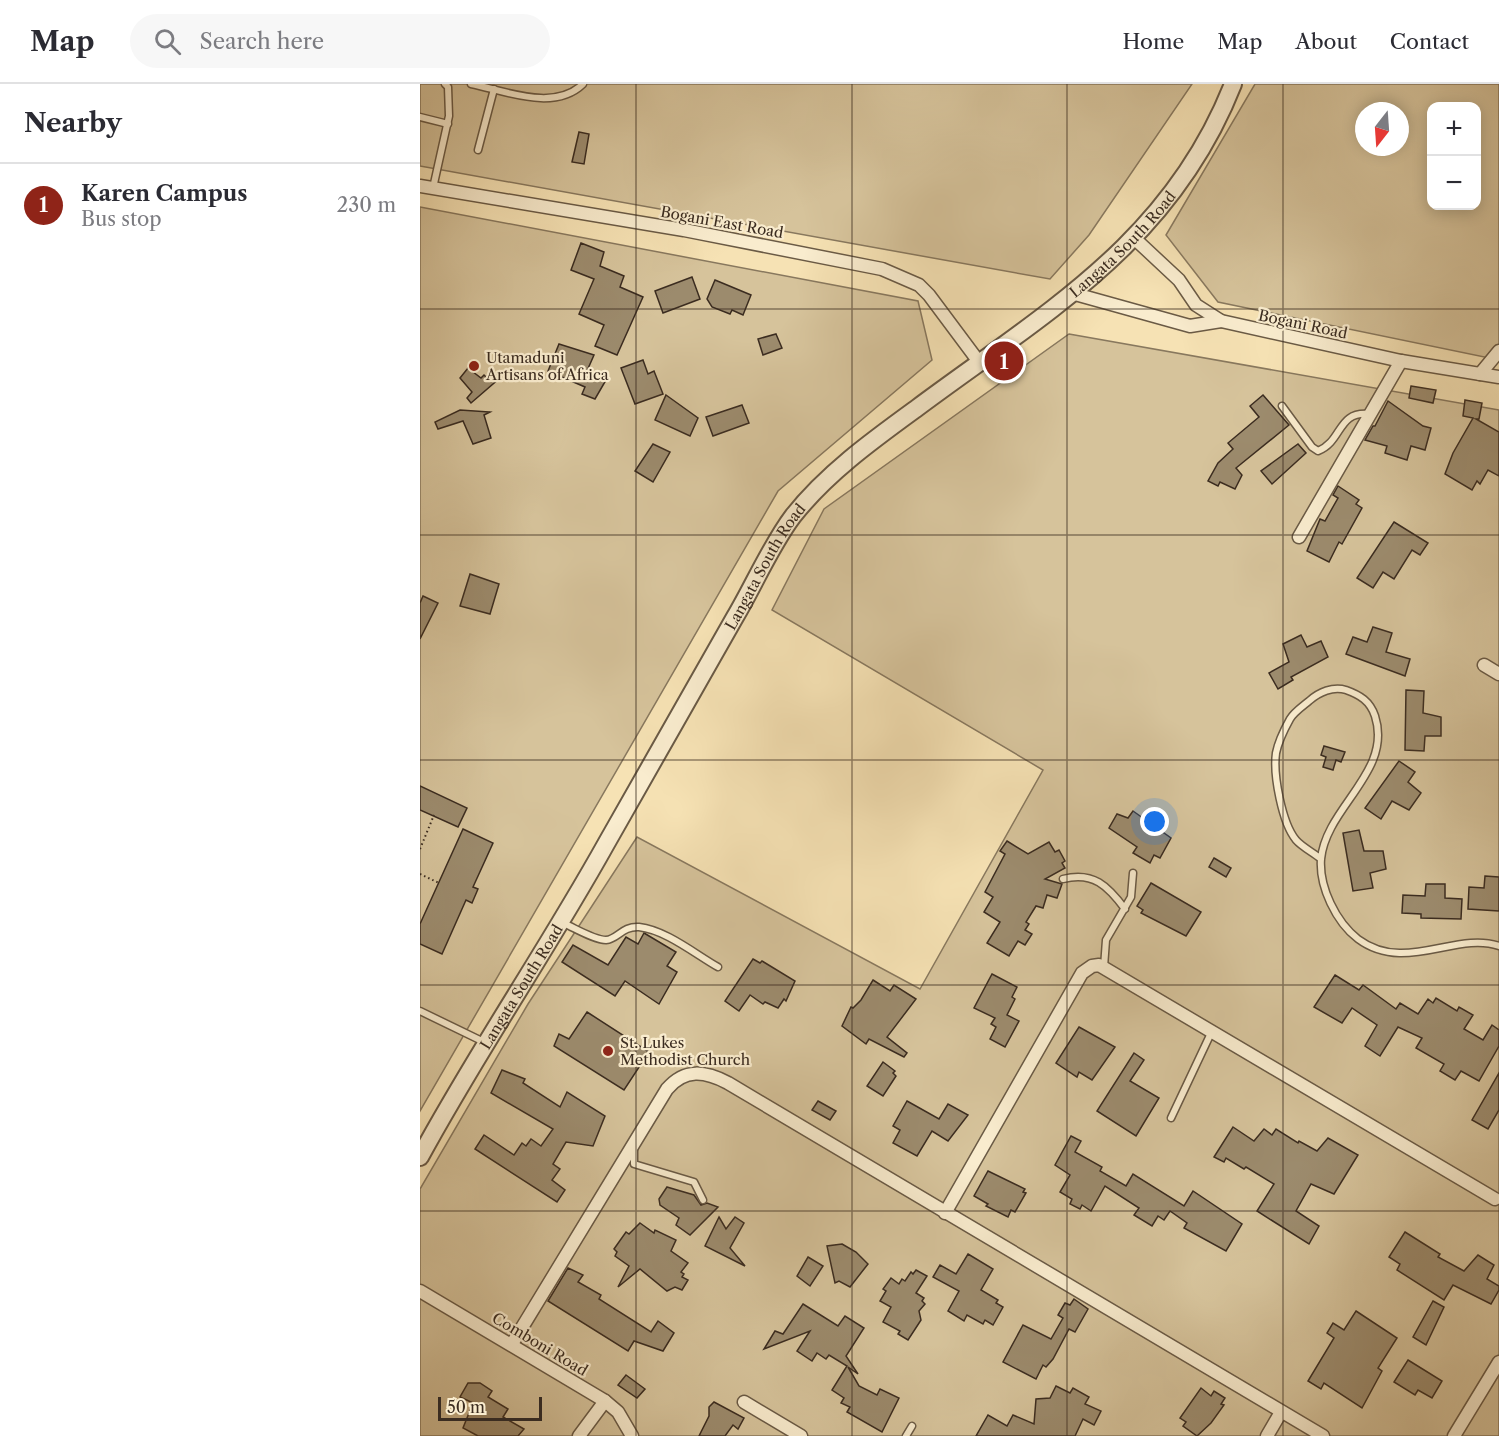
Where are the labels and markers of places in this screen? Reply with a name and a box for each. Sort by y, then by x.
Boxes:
pin: 1 [984,338,1024,384]
place label: Utamaduni Artisans of Africa [485,348,609,384]
marker: Utamaduni Artisans of Africa [467,359,481,373]
place label: St. Lukes Methodist Church [620,1033,751,1069]
marker: St. Lukes Methodist Church [601,1044,615,1058]

